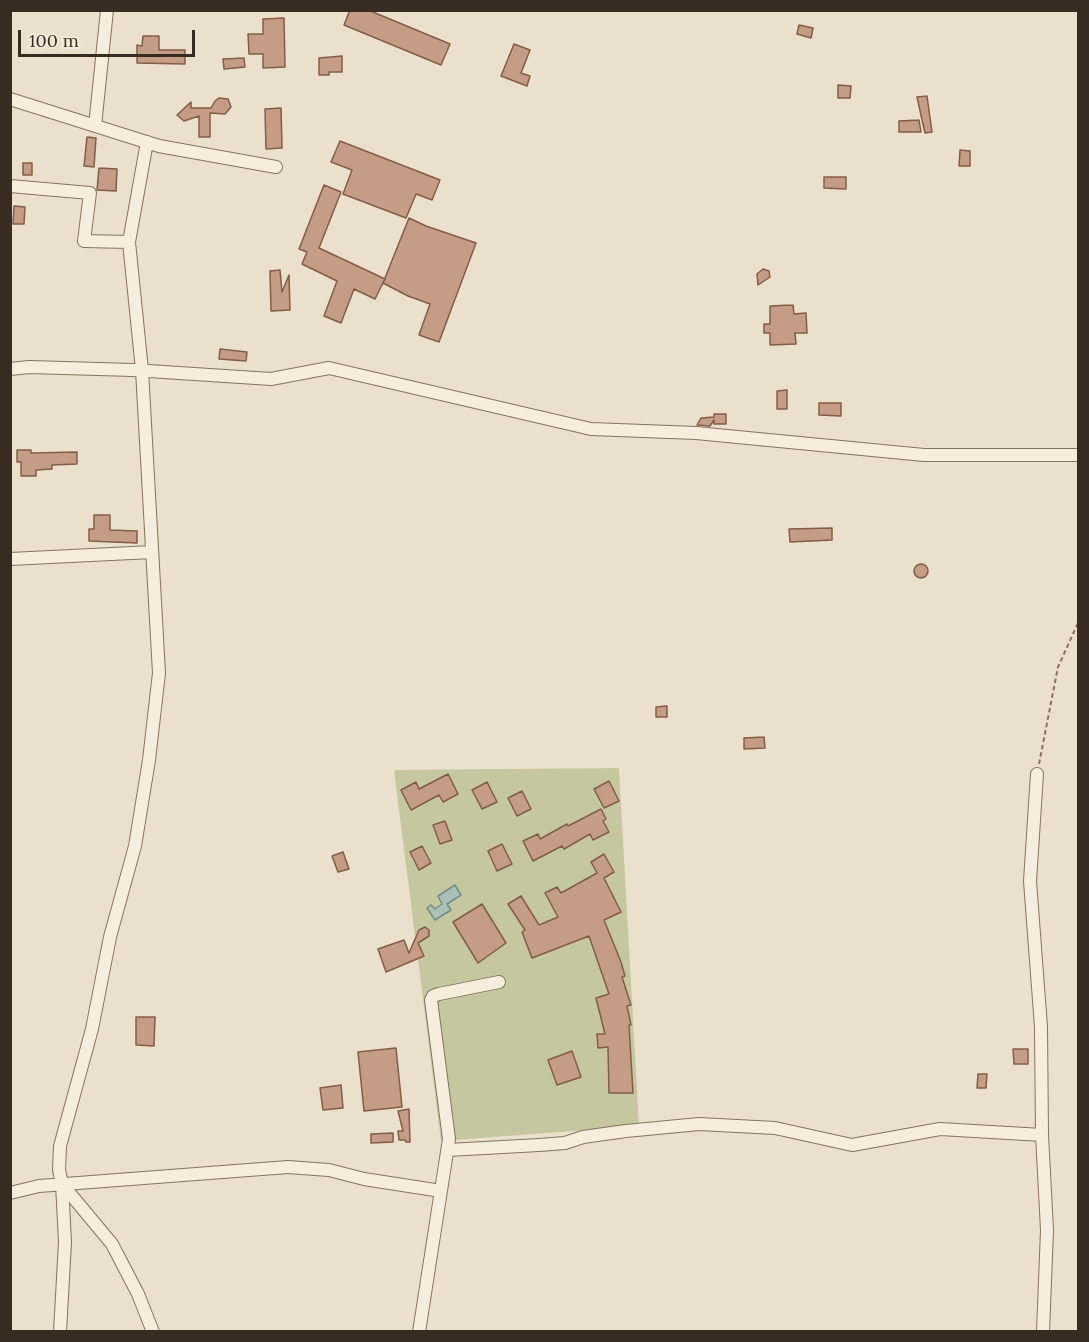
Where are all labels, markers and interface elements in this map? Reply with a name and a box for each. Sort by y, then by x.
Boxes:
scale bar [21,18,198,56]
text: 100 m [29,29,79,52]

